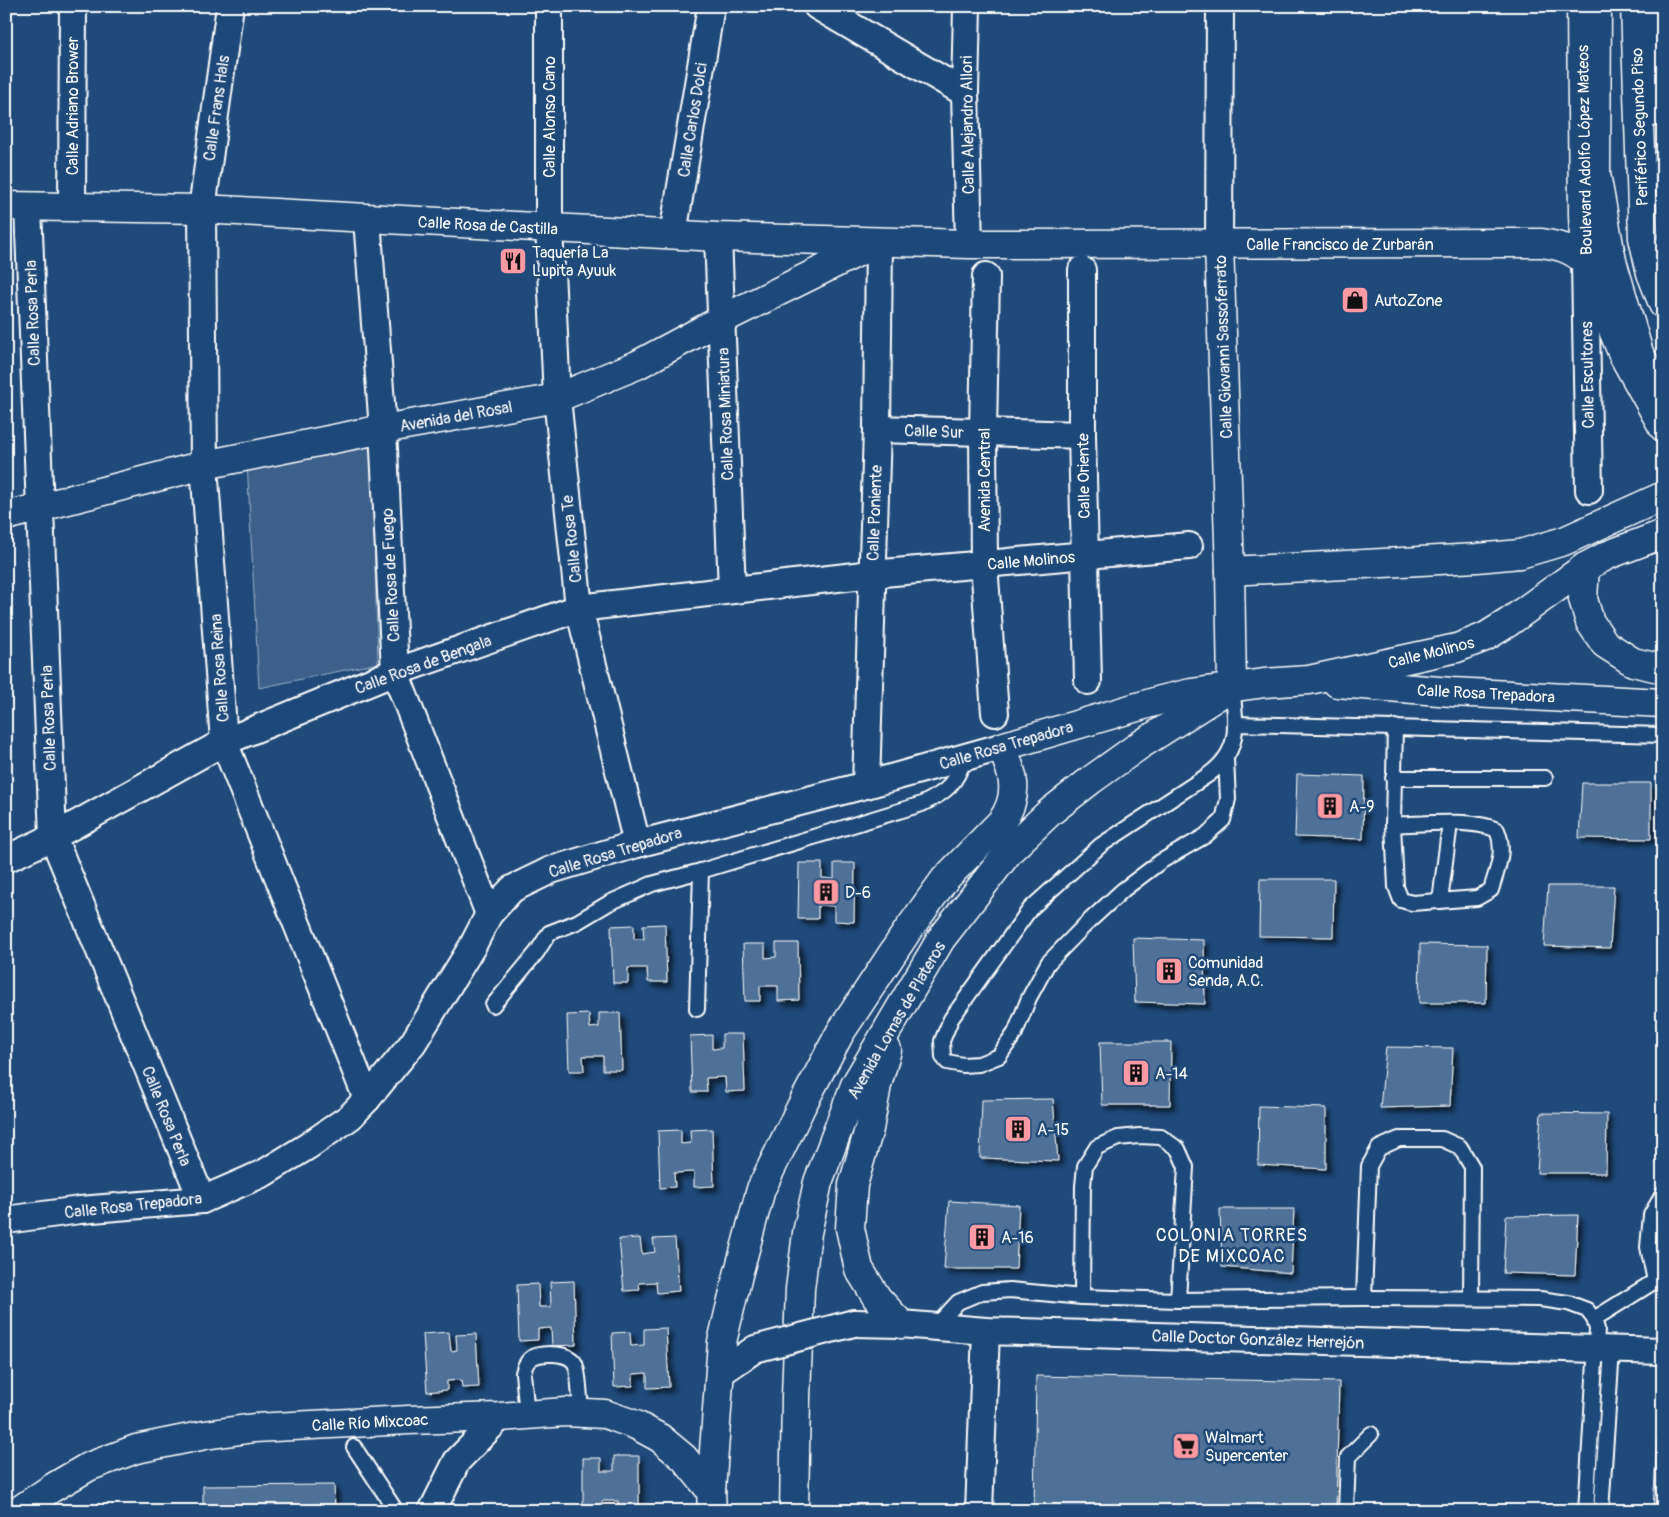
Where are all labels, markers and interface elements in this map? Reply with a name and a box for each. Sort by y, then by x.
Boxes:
street label: Calle Adriano Brower [63,36,83,175]
street label: Boulevard Adolfo López Mateos [1573,45,1597,255]
street label: Periférico Segundo Piso [1627,47,1653,206]
street label: Calle Frans Hals [200,54,234,162]
street label: Calle Alejandro Allori [957,55,979,194]
street label: Calle Alonso Cano [540,56,560,178]
street label: Calle Carlos Dolci [674,61,712,179]
street label: Calle Rosa de Castilla [417,212,559,240]
street label: Calle Francisco de Zurbarán [1246,235,1434,255]
place label: Taquería La Lupita Ayuuk [532,243,617,281]
restaurant icon: Taquería La Lupita Ayuuk [498,246,528,276]
street label: Calle Giovanni Sassoferrato [1211,255,1237,439]
street label: Calle Rosa Perla [21,260,45,366]
shop icon: AutoZone [1340,285,1370,315]
place label: AutoZone [1374,291,1443,311]
street label: Calle Escultores [1577,321,1599,429]
street label: Calle Rosa Miniatura [714,347,738,481]
street label: Avenida del Rosal [398,397,514,437]
street label: Calle Sur [904,421,964,443]
street label: Avenida Central [975,428,995,532]
street label: Calle Oriente [1073,433,1095,519]
street label: Calle Poniente [863,464,887,561]
street label: Calle Rosa Te [557,494,587,584]
street label: Calle Rosa de Fuego [377,507,404,642]
street label: Calle Molinos [986,547,1076,575]
street label: Calle Rosa Reina [206,613,234,723]
street label: Calle Rosa de Bengala [352,631,494,699]
street label: Calle Molinos [1386,633,1476,673]
street label: Calle Rosa Perla [37,665,61,771]
street label: Calle Rosa Trepadora [1416,680,1555,708]
street label: Calle Rosa Trepadora [937,717,1075,775]
building icon: A-9 [1315,791,1345,821]
place label: A-9 [1349,797,1374,817]
street label: Calle Rosa Trepadora [546,823,684,883]
building icon: D-6 [811,877,841,907]
place label: D-6 [845,883,871,903]
street label: Avenida Lomas de Plateros [844,938,950,1103]
place label: Comunidad Senda, A.C. [1188,953,1264,991]
building icon: Comunidad Senda, A.C. [1154,956,1184,986]
building icon: A-14 [1121,1058,1151,1088]
street label: Calle Rosa Perla [137,1064,195,1169]
place label: A-14 [1155,1064,1188,1084]
building icon: A-15 [1003,1114,1033,1144]
place label: A-15 [1037,1120,1069,1140]
street label: Calle Rosa Trepadora [63,1189,203,1223]
building icon: A-16 [967,1222,997,1252]
district label: COLONIA TORRES DE MIXCOAC [1156,1224,1308,1268]
place label: A-16 [1001,1228,1034,1248]
street label: Calle Doctor González Herrejón [1151,1326,1365,1354]
street label: Calle Río Mixcoac [311,1410,429,1436]
place label: Walmart Supercenter [1205,1428,1288,1466]
supermarket icon: Walmart Supercenter [1171,1431,1201,1461]

